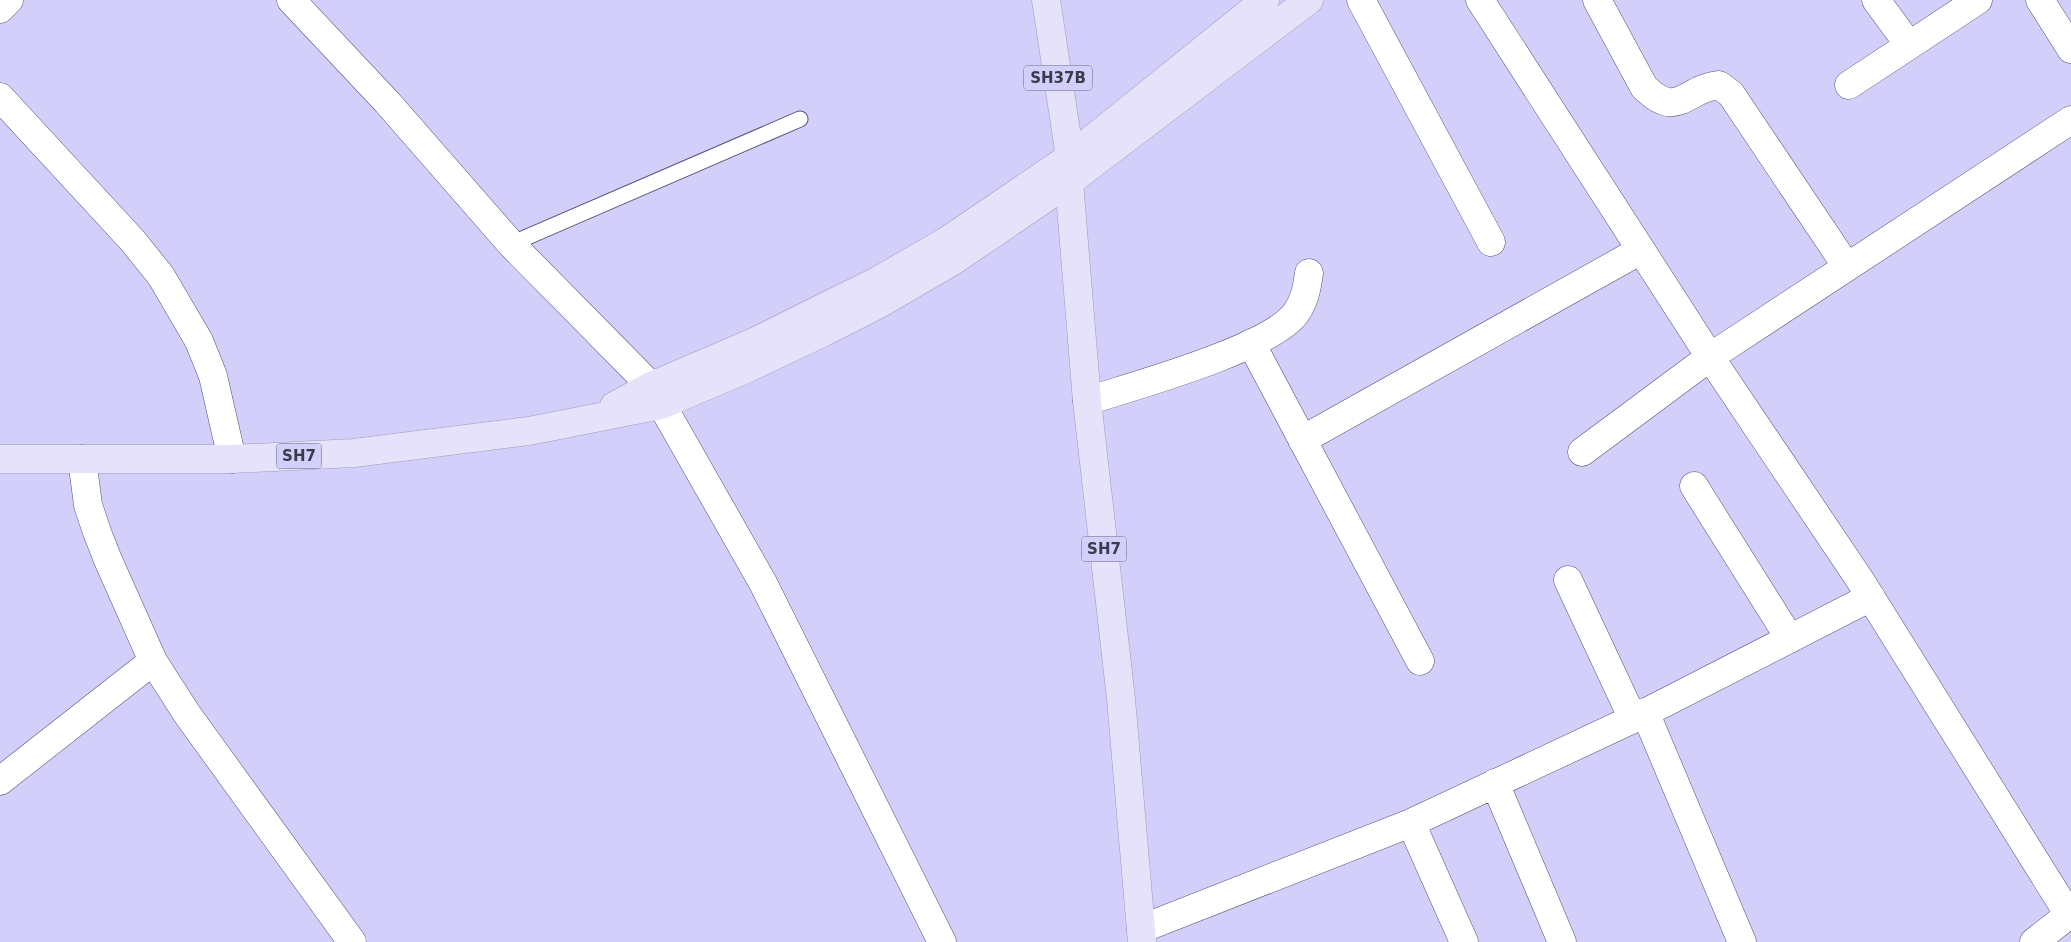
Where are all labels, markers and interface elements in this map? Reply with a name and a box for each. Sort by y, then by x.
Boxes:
road number: SH37B [1024,66,1092,90]
road number: SH7 [276,444,322,468]
road number: SH7 [1082,536,1126,562]

